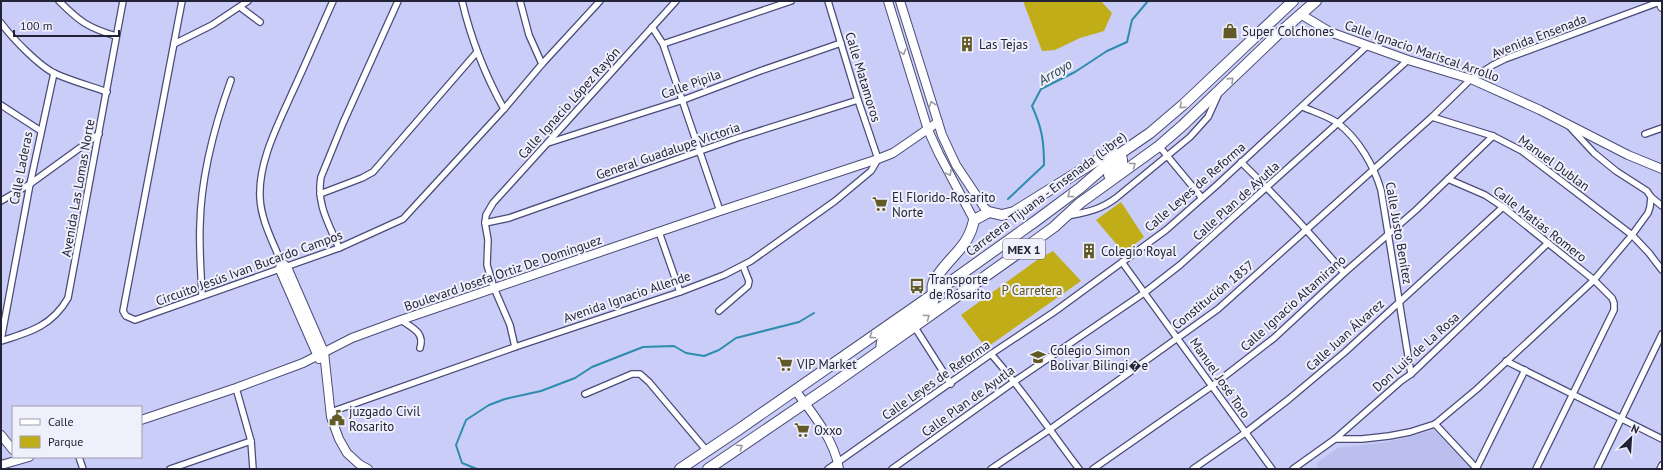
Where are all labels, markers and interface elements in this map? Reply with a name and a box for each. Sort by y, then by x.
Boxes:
street label: Avenida Ensenada [1489,10,1589,62]
scale bar [14,12,119,38]
street label: Calle Ignacio Mariscal Arrollo [1342,16,1502,86]
text: 100 m [20,18,53,33]
shop icon: Super Colchones [1221,22,1239,40]
place label: Super Colchones [1242,23,1334,40]
street label: Calle Matamoros [841,30,885,124]
building icon: Las Tejas [958,35,976,53]
place label: Las Tejas [979,36,1028,53]
street label: Calle Ignacio López Rayón [514,44,624,162]
one-way arrow [898,48,907,55]
water label: Arroyo [1034,55,1075,90]
street label: Calle Pípila [659,65,723,103]
one-way arrow [1226,77,1234,85]
one-way arrow [928,101,937,108]
one-way arrow [1179,101,1187,108]
street label: Avenida Las Lomas Norte [58,118,98,258]
street label: General Guadalupe Victoria [594,118,742,184]
street label: Carretera Tijuana - Ensenada (Libre) [962,128,1130,260]
street label: Calle Laderas [6,130,36,206]
street label: Manuel Dublan [1515,131,1593,195]
street label: Calle Leyes de Reforma [1141,139,1249,235]
street label: Calle Plan de Ayutla [1189,158,1283,244]
one-way arrow [1128,163,1135,170]
one-way arrow [944,169,951,176]
street label: Calle Justo Benítez [1382,180,1416,286]
street label: Calle Matías Romero [1490,182,1590,266]
place label: El Florido-Rosarito Norte [892,189,995,221]
one-way arrow [1067,191,1074,198]
supermarket icon: El Florido-Rosarito Norte [871,195,889,213]
street label: Circuito Jesús Ivan Bucardo Campos [153,226,345,310]
street label: Boulevard Josefa Ortiz De Domínguez [402,231,604,315]
road number: MEX 1 [1003,239,1045,259]
building icon: Colegio Royal [1080,242,1098,260]
place label: Colegio Royal [1101,243,1177,260]
street label: Calle Ignacio Altamirano [1237,251,1349,355]
street label: Constitución 1857 [1168,257,1258,333]
street label: Avenida Ignacio Allende [561,267,693,327]
place label: Transporte de Rosarito [929,271,991,303]
bus stop icon: Transporte de Rosarito [908,277,926,295]
park label: P Carretera [1001,282,1063,299]
street label: Calle Juan Álvarez [1302,295,1388,375]
street label: Don Luis de La Rosa [1369,308,1463,396]
one-way arrow [923,314,930,322]
one-way arrow [870,331,877,338]
street label: Manuel José Toro [1186,334,1254,422]
street label: Calle Leyes de Reforma [879,336,993,424]
place label: Colegio Simon Bolivar Bilingi�e [1050,342,1148,374]
school or university icon: Colegio Simon Bolivar Bilingi�e [1029,348,1047,366]
supermarket icon: VIP Market [776,355,794,373]
place label: VIP Market [796,356,857,373]
street label: Calle Plan de Ayutla [918,362,1018,440]
place label: juzgado Civil Rosarito [349,403,421,435]
legend [12,406,142,458]
public building icon: juzgado Civil Rosarito [328,409,346,427]
text: Calle [48,414,74,429]
north arrow [1611,418,1651,458]
supermarket icon: Oxxo [793,421,811,439]
text: N [1629,421,1641,437]
place label: Oxxo [814,422,842,439]
text: Parque [48,434,83,449]
one-way arrow [736,444,743,452]

